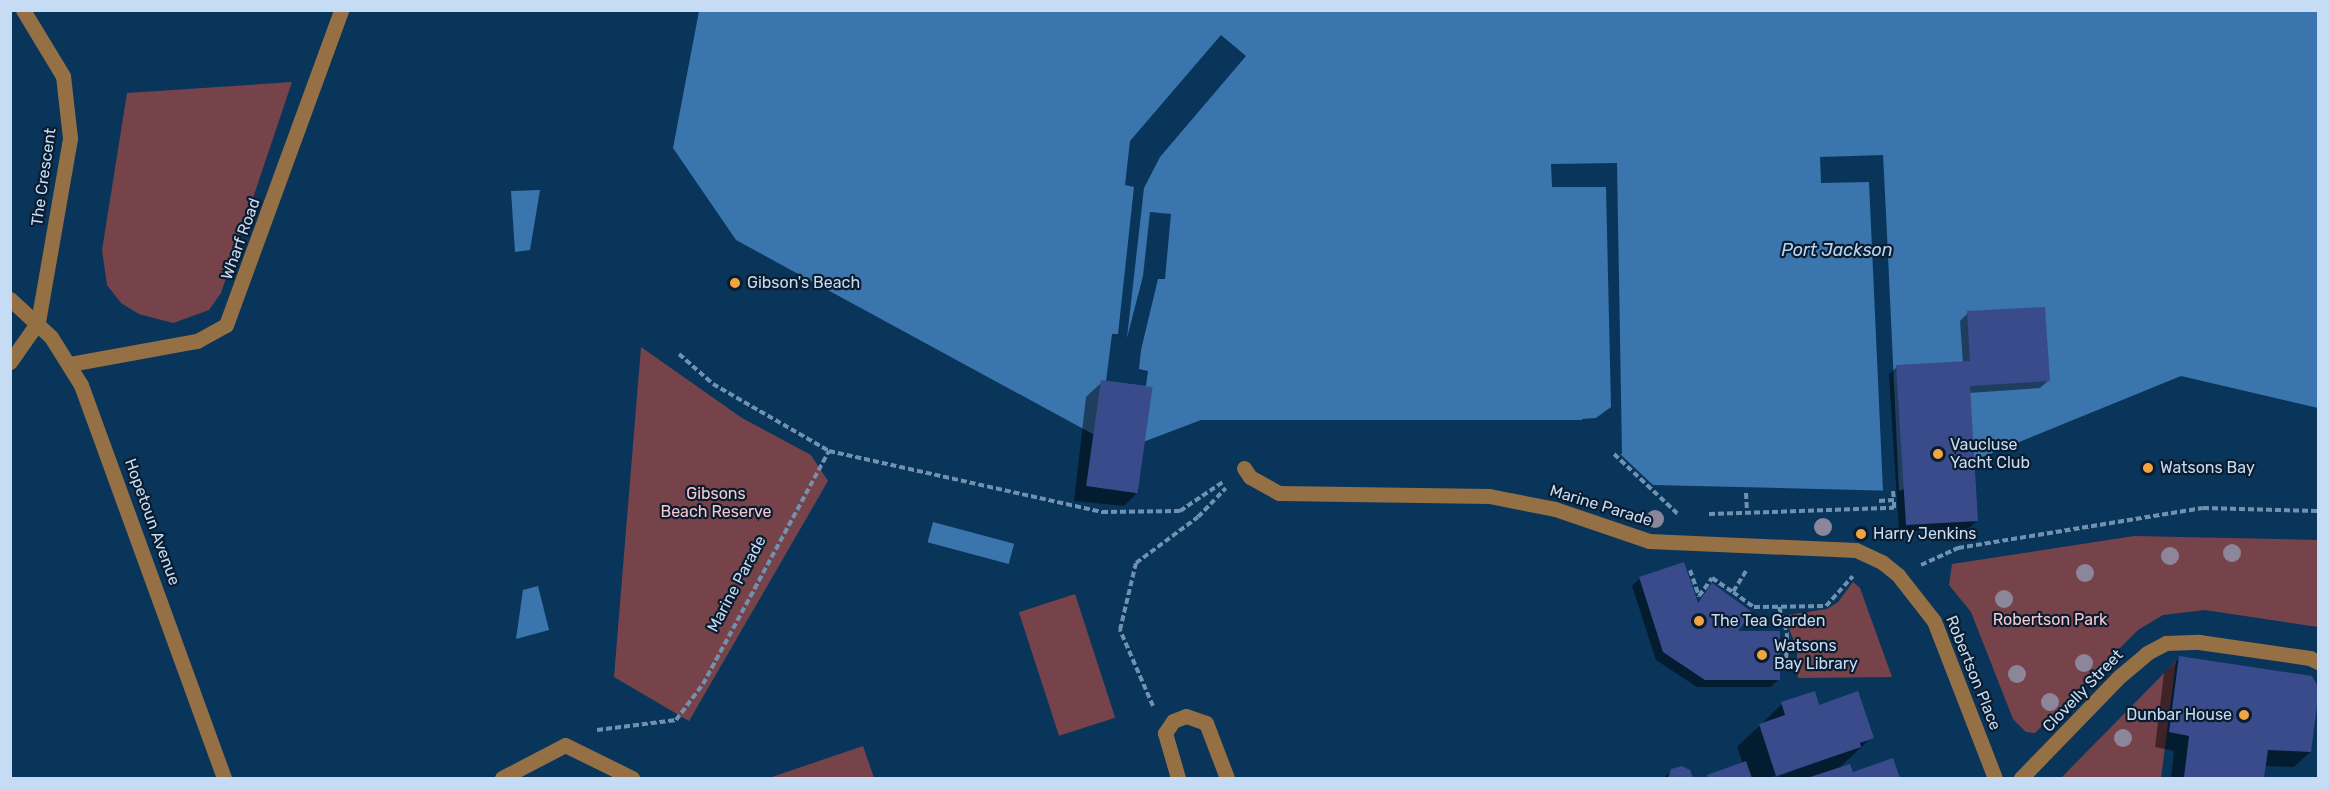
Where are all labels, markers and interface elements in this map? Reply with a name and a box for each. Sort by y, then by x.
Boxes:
street label: The Crescent [28,127,60,227]
street label: Wharf Road [217,196,265,282]
water label: Port Jackson [1781,239,1893,261]
place label: Gibson's Beach [747,273,860,293]
marker: Gibson's Beach [728,276,742,290]
place label: Vaucluse Yacht Club [1950,435,2030,473]
marker: Vaucluse Yacht Club [1931,447,1945,461]
street label: Hopetoun Avenue [120,456,184,588]
place label: Watsons Bay [2160,458,2255,478]
marker: Watsons Bay [2141,461,2155,475]
street label: Marine Parade [1547,481,1655,531]
park label: Gibsons Beach Reserve [660,484,772,522]
place label: Harry Jenkins [1873,524,1977,544]
marker: Harry Jenkins [1854,527,1868,541]
street label: Marine Parade [704,533,770,635]
park label: Robertson Park [1993,610,2107,630]
place label: The Tea Garden [1711,611,1826,631]
street label: Robertson Place [1941,613,2005,733]
marker: The Tea Garden [1692,614,1706,628]
place label: Watsons Bay Library [1774,636,1858,674]
street label: Clovelly Street [2039,646,2127,736]
marker: Watsons Bay Library [1755,648,1769,662]
place label: Dunbar House [2126,705,2232,725]
marker: Dunbar House [2237,708,2251,722]

